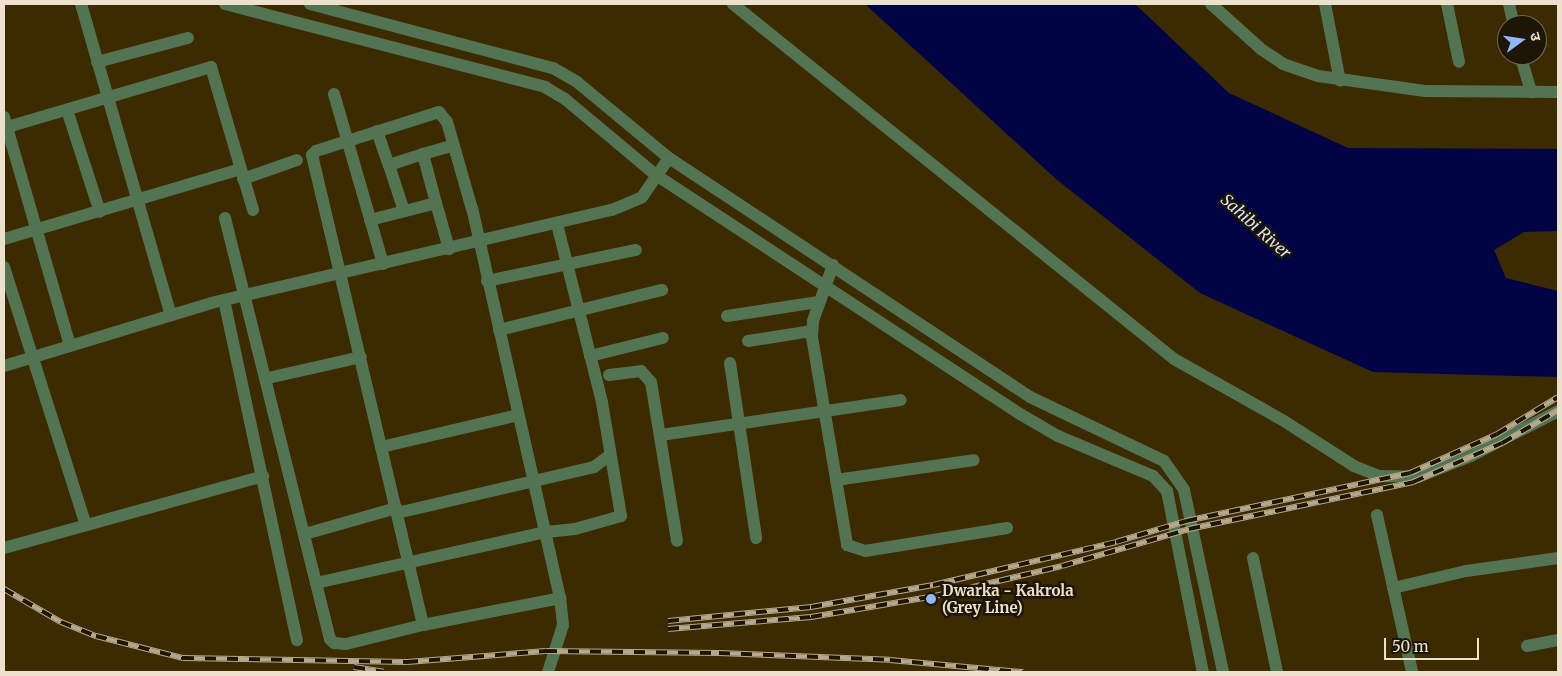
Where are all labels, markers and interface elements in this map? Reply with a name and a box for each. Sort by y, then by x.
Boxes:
north arrow [1497,15,1547,65]
text: उ [1526,30,1545,43]
water label: Sahibi River [1217,190,1295,262]
place label: Dwarka - Kakrola (Grey Line) [942,581,1074,616]
marker: Dwarka - Kakrola (Grey Line) [924,592,938,606]
scale bar [1387,628,1482,660]
text: 50 m [1392,637,1429,656]

